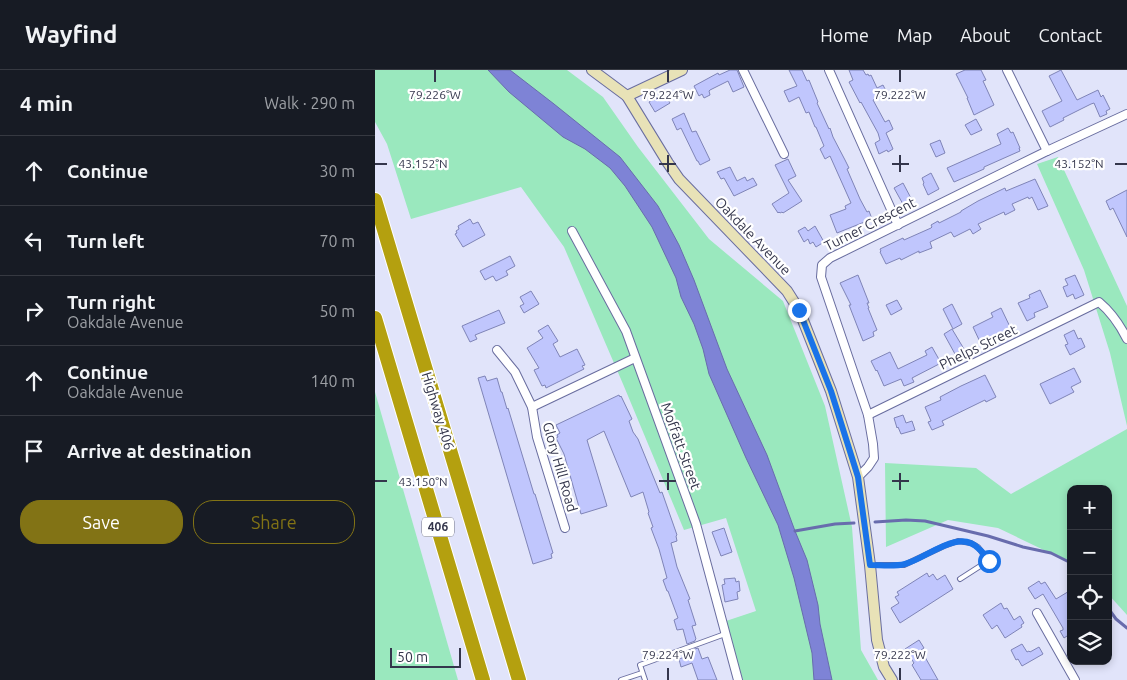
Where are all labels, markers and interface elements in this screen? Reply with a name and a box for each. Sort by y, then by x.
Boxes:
text: Wayfind [25,21,117,48]
text: Home [820,25,869,45]
text: Map [897,25,932,45]
text: About [960,25,1010,45]
text: Contact [1038,25,1102,45]
text: 79.226°W [409,88,461,101]
text: 79.224°W [642,88,694,101]
text: 79.222°W [874,88,926,101]
text: 4 min [20,91,73,115]
text: Walk · 290 m [264,94,355,112]
icon: ahead [20,157,48,185]
text: 43.152°N [398,157,448,170]
text: 43.152°N [1054,157,1104,170]
text: Continue [67,160,148,182]
text: 30 m [319,162,355,180]
street label: Oakdale Avenue [712,194,794,278]
street label: Turner Crescent [822,194,919,254]
icon: left [20,227,48,255]
text: Turn left [67,230,145,252]
text: 70 m [319,232,355,250]
text: Turn right [67,291,155,313]
icon: right [20,297,48,325]
route end [788,299,811,322]
text: 50 m [319,302,355,320]
text: Oakdale Avenue [67,313,184,331]
street label: Phelps Street [937,321,1020,373]
text: Continue [67,361,148,383]
icon: ahead [20,367,48,395]
street label: Highway 406 [419,370,458,452]
text: 140 m [310,372,355,390]
text: Oakdale Avenue [67,383,184,401]
street label: Moffatt Street [658,400,704,492]
street label: Glory Hill Road [540,420,580,514]
icon: arrive [20,437,48,465]
text: Arrive at destination [67,440,252,462]
text: 43.150°N [398,475,448,488]
map controls [1067,485,1112,665]
button: + [1067,485,1112,530]
button: Save [20,500,183,544]
button: Share [193,500,355,544]
road number: 406 [422,518,454,537]
button: − [1067,530,1112,575]
route start [978,550,1001,573]
button: locate [1067,575,1112,620]
button: layers [1067,620,1112,665]
scale bar [390,645,461,668]
text: 79.224°W [642,648,694,661]
text: 79.222°W [874,648,926,661]
text: 50 m [397,649,428,665]

